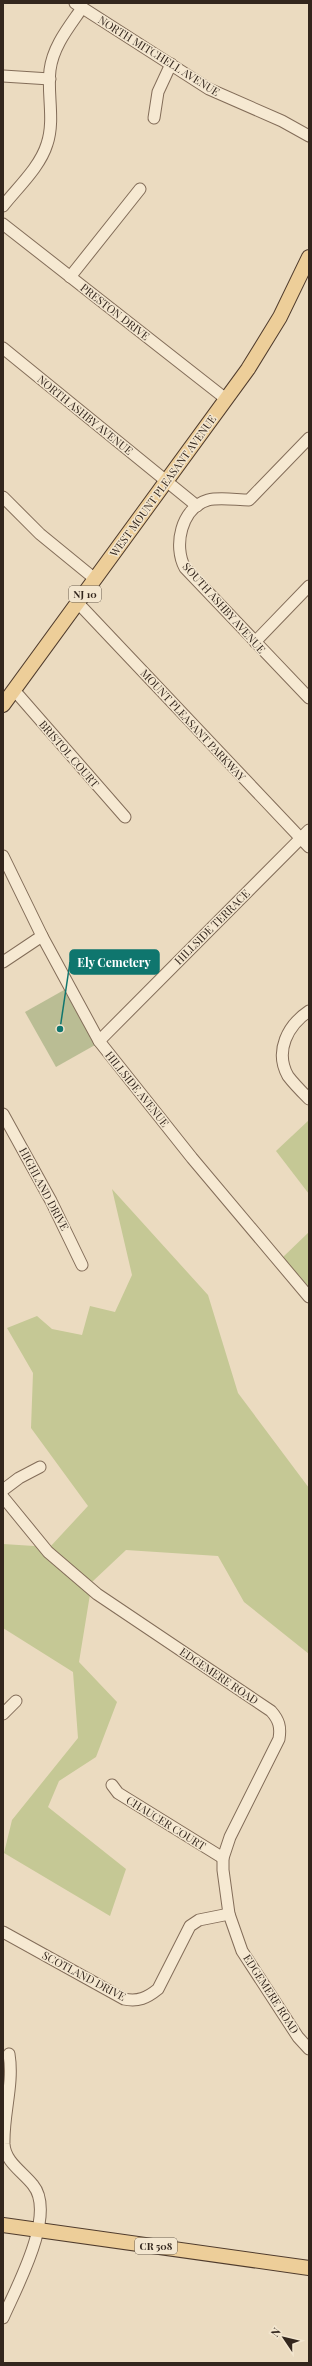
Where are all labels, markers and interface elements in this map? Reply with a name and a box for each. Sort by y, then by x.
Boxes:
street label: NORTH MITCHELL AVENUE [96,12,223,99]
street label: PRESTON DRIVE [78,280,153,344]
street label: NORTH ASHBY AVENUE [34,371,136,458]
street label: WEST MOUNT PLEASANT AVENUE [105,412,219,560]
street label: SOUTH ASHBY AVENUE [180,559,269,657]
road number: NJ 10 [69,586,101,602]
street label: MOUNT PLEASANT PARKWAY [138,666,250,784]
street label: BRISTOL COURT [36,717,103,791]
street label: HILLSIDE TERRACE [171,886,253,968]
callout: Ely Cemetery [70,950,159,974]
text: Ely Cemetery [77,954,151,970]
street label: HILLSIDE AVENUE [102,1048,173,1130]
street label: HIGHLAND DRIVE [16,1145,73,1233]
street label: EDGEMERE ROAD [177,1644,262,1707]
street label: CHAUCER COURT [124,1792,209,1853]
street label: SCOTLAND DRIVE [40,1947,129,2004]
street label: EDGEMERE ROAD [240,1951,303,2036]
road number: CR 508 [135,2238,177,2254]
north arrow [264,2318,304,2358]
text: N [267,2324,284,2340]

